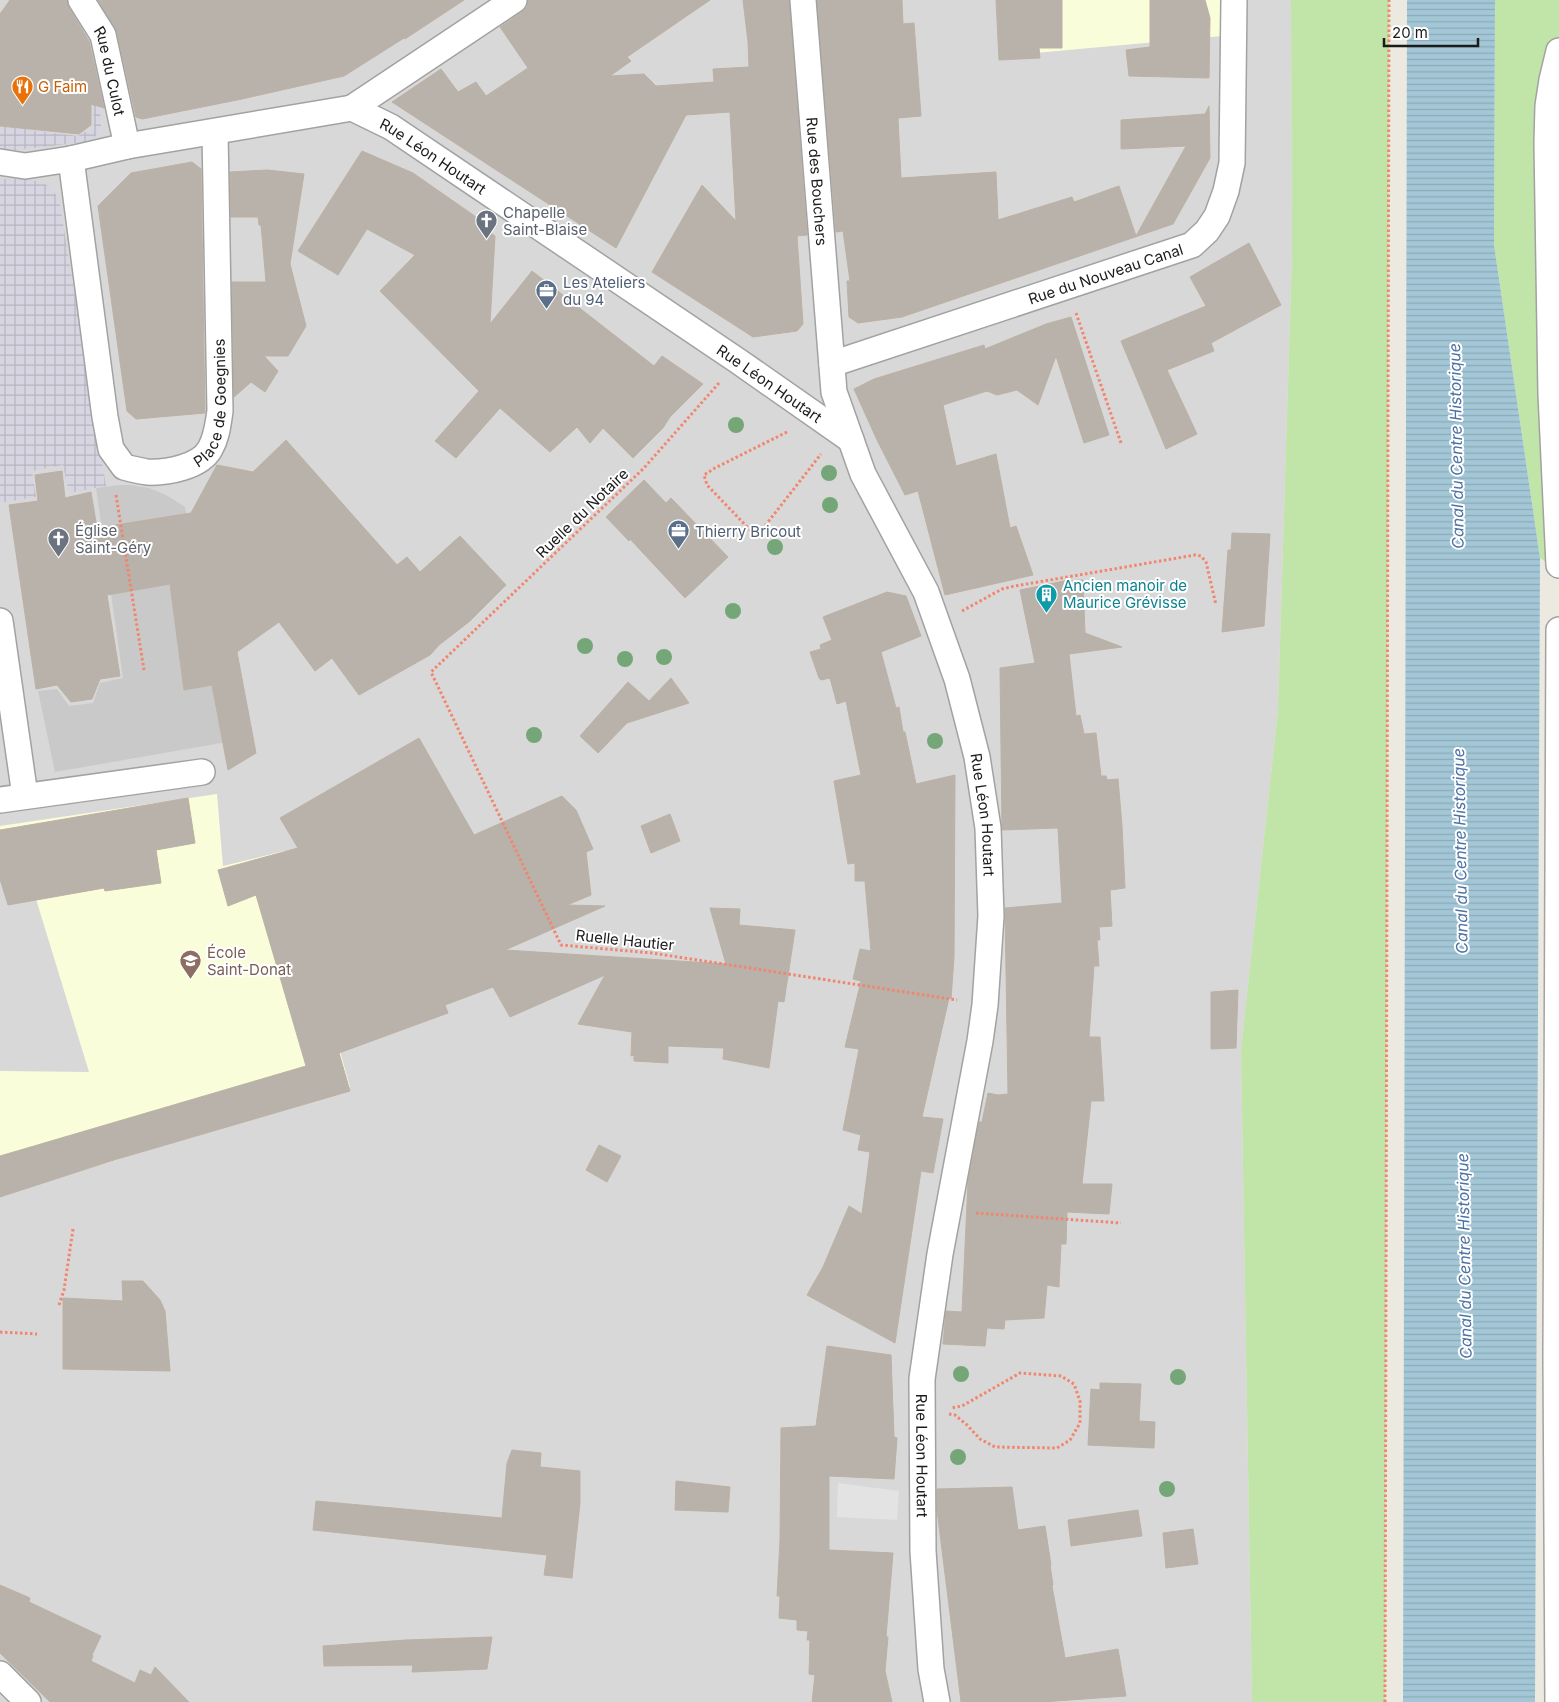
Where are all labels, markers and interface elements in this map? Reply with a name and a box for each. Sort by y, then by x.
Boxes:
scale bar [1384,15,1478,47]
street label: Rue du Culot [90,22,130,117]
text: 20 m [1392,23,1428,42]
restaurant icon: G Faim [10,74,34,105]
place label: G Faim [38,77,87,96]
street label: Rue Léon Houtart [377,114,490,198]
street label: Rue des Bouchers [803,116,832,247]
place label: Chapelle Saint-Blaise [503,203,587,239]
church icon: Chapelle Saint-Blaise [475,209,499,240]
street label: Rue du Nouveau Canal [1026,239,1185,308]
place label: Les Ateliers du 94 [563,273,646,309]
office icon: Les Ateliers du 94 [535,279,559,310]
street label: Place de Goegnies [190,338,230,471]
street label: Rue Léon Houtart [713,340,826,426]
water label: Canal du Centre Historique [1444,343,1468,549]
street label: Ruelle du Notaire [532,464,632,562]
office icon: Thierry Bricout [667,519,691,550]
place label: Église Saint-Géry [75,521,152,557]
place label: Thierry Bricout [695,522,801,541]
church icon: Église Saint-Géry [47,527,71,558]
place label: Ancien manoir de Maurice Grévisse [1063,576,1187,612]
building icon: Ancien manoir de Maurice Grévisse [1035,582,1059,613]
water label: Canal du Centre Historique [1448,748,1472,954]
street label: Rue Léon Houtart [967,752,999,877]
street label: Ruelle Hautier [575,925,676,955]
place label: École Saint-Donat [207,943,291,979]
school or university icon: École Saint-Donat [179,949,203,980]
water label: Canal du Centre Historique [1452,1153,1476,1359]
street label: Rue Léon Houtart [913,1394,932,1518]

